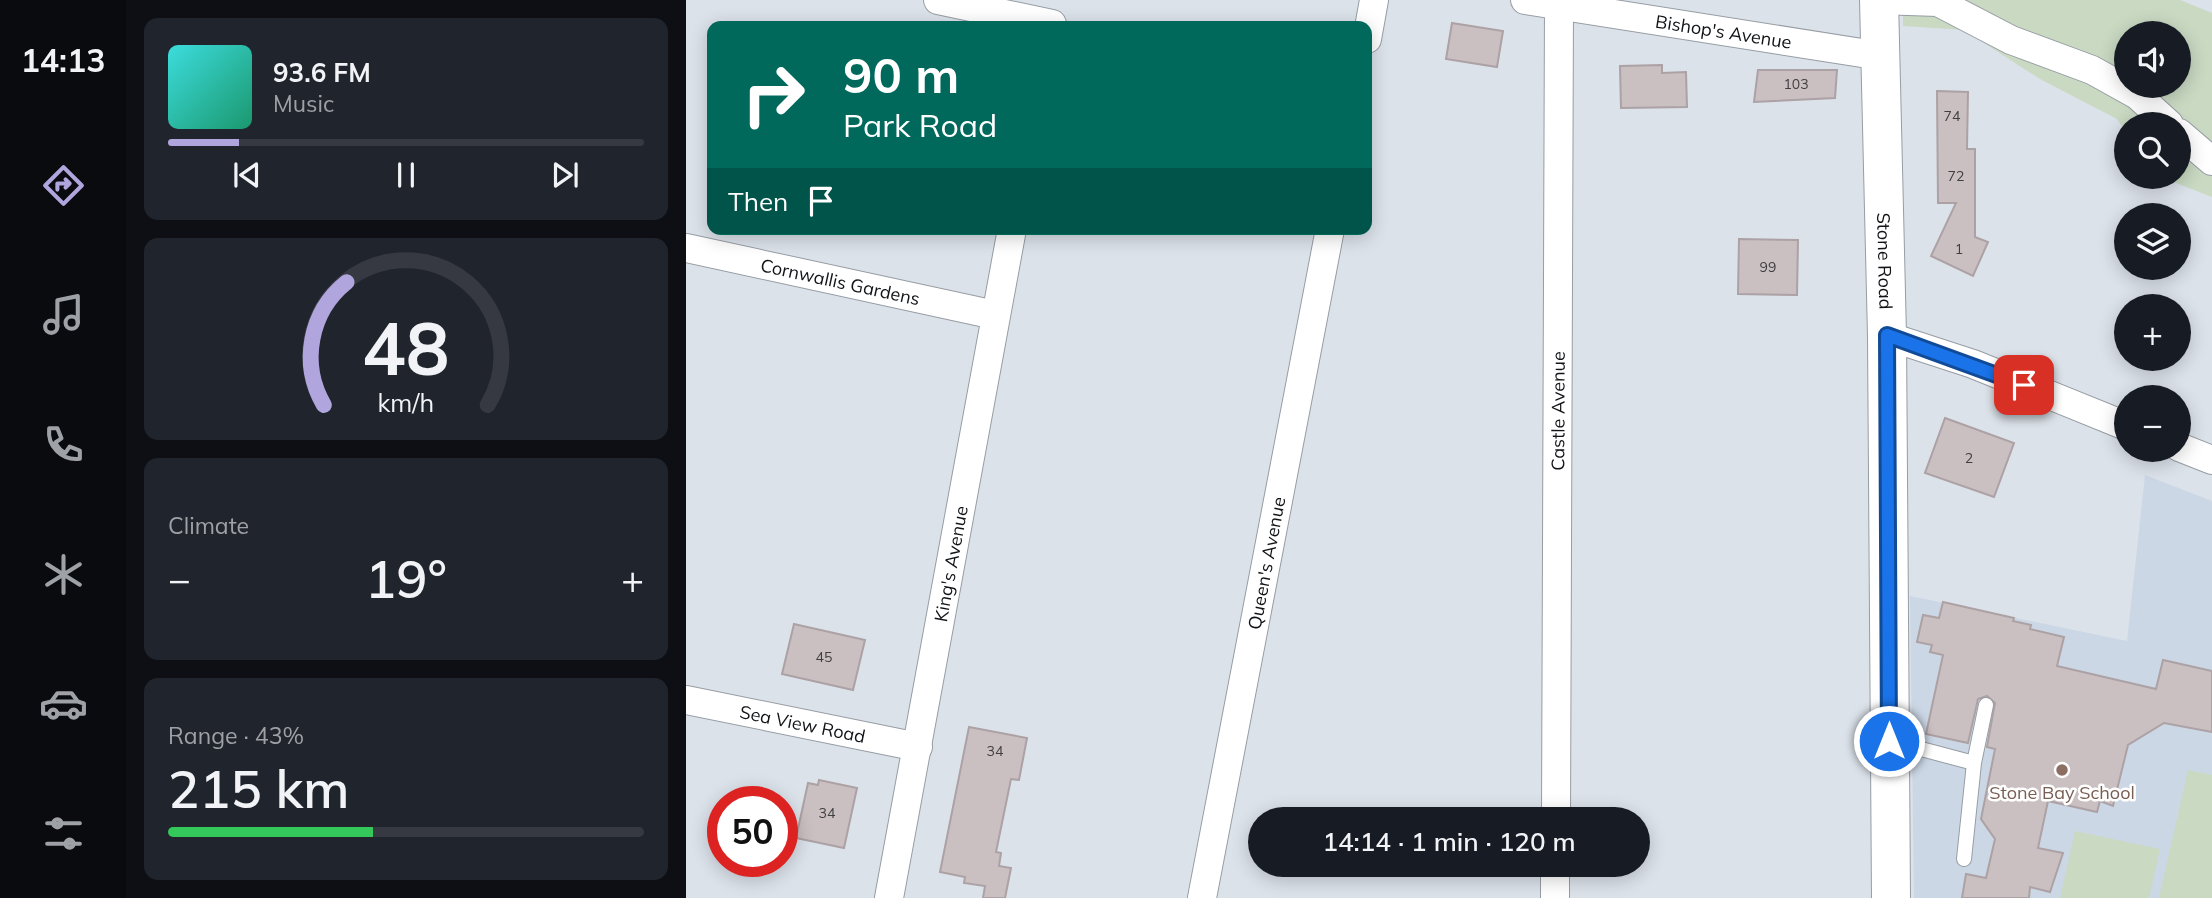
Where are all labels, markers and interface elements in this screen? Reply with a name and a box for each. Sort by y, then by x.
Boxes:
street label: Bishop's Avenue [1654,9,1793,53]
map controls [2114,21,2191,462]
button: sound [2114,21,2191,98]
text: 14:13 [21,40,105,80]
text: 90 m [843,44,959,105]
icon: right [728,49,819,140]
text: 93.6 FM [273,56,371,89]
house number: 103 [1783,75,1809,93]
text: Music [273,89,334,118]
text: Park Road [843,105,997,145]
house number: 74 [1944,107,1961,125]
button: search [2114,112,2191,189]
icon: previous [228,156,266,194]
icon: pause [387,156,425,194]
icon: next [546,156,584,194]
icon: directions [39,161,88,210]
house number: 72 [1948,167,1964,185]
icon: arrive [802,182,840,220]
text: Then [728,185,788,218]
button: layers [2114,203,2191,280]
street label: Stone Road [1873,212,1898,310]
house number: 1 [1955,240,1963,258]
street label: Cornwallis Gardens [759,253,922,310]
house number: 99 [1760,258,1776,276]
icon: music [39,290,88,339]
button: + [2114,294,2191,371]
text: 48 [362,302,450,393]
street label: Castle Avenue [1546,351,1569,471]
pin [1994,355,2054,415]
icon: arrive [2005,366,2043,404]
button: − [2114,385,2191,462]
text: km/h [378,387,434,418]
icon: phone [39,420,88,469]
house number: 2 [1965,449,1973,467]
street label: Queen's Avenue [1242,495,1290,631]
street label: King's Avenue [929,504,972,623]
text: Climate [168,511,249,540]
text: 19° [365,546,447,611]
icon: climate [39,550,88,599]
text: − [168,555,191,603]
text: + [621,555,644,603]
house number: 45 [816,648,832,666]
icon: car [39,679,88,728]
street label: Sea View Road [738,700,867,748]
position arrow [1852,704,1926,778]
text: Range · 43% [168,721,304,750]
house number: 34 [987,742,1004,760]
text: 215 km [168,756,349,821]
marker: Stone Bay School [2054,762,2070,778]
place label: Stone Bay School [1989,781,2135,804]
speed limit sign: 50 [707,786,798,877]
house number: 34 [819,804,836,822]
icon: filters [39,809,88,858]
text: 14:14 · 1 min · 120 m [1322,825,1576,858]

